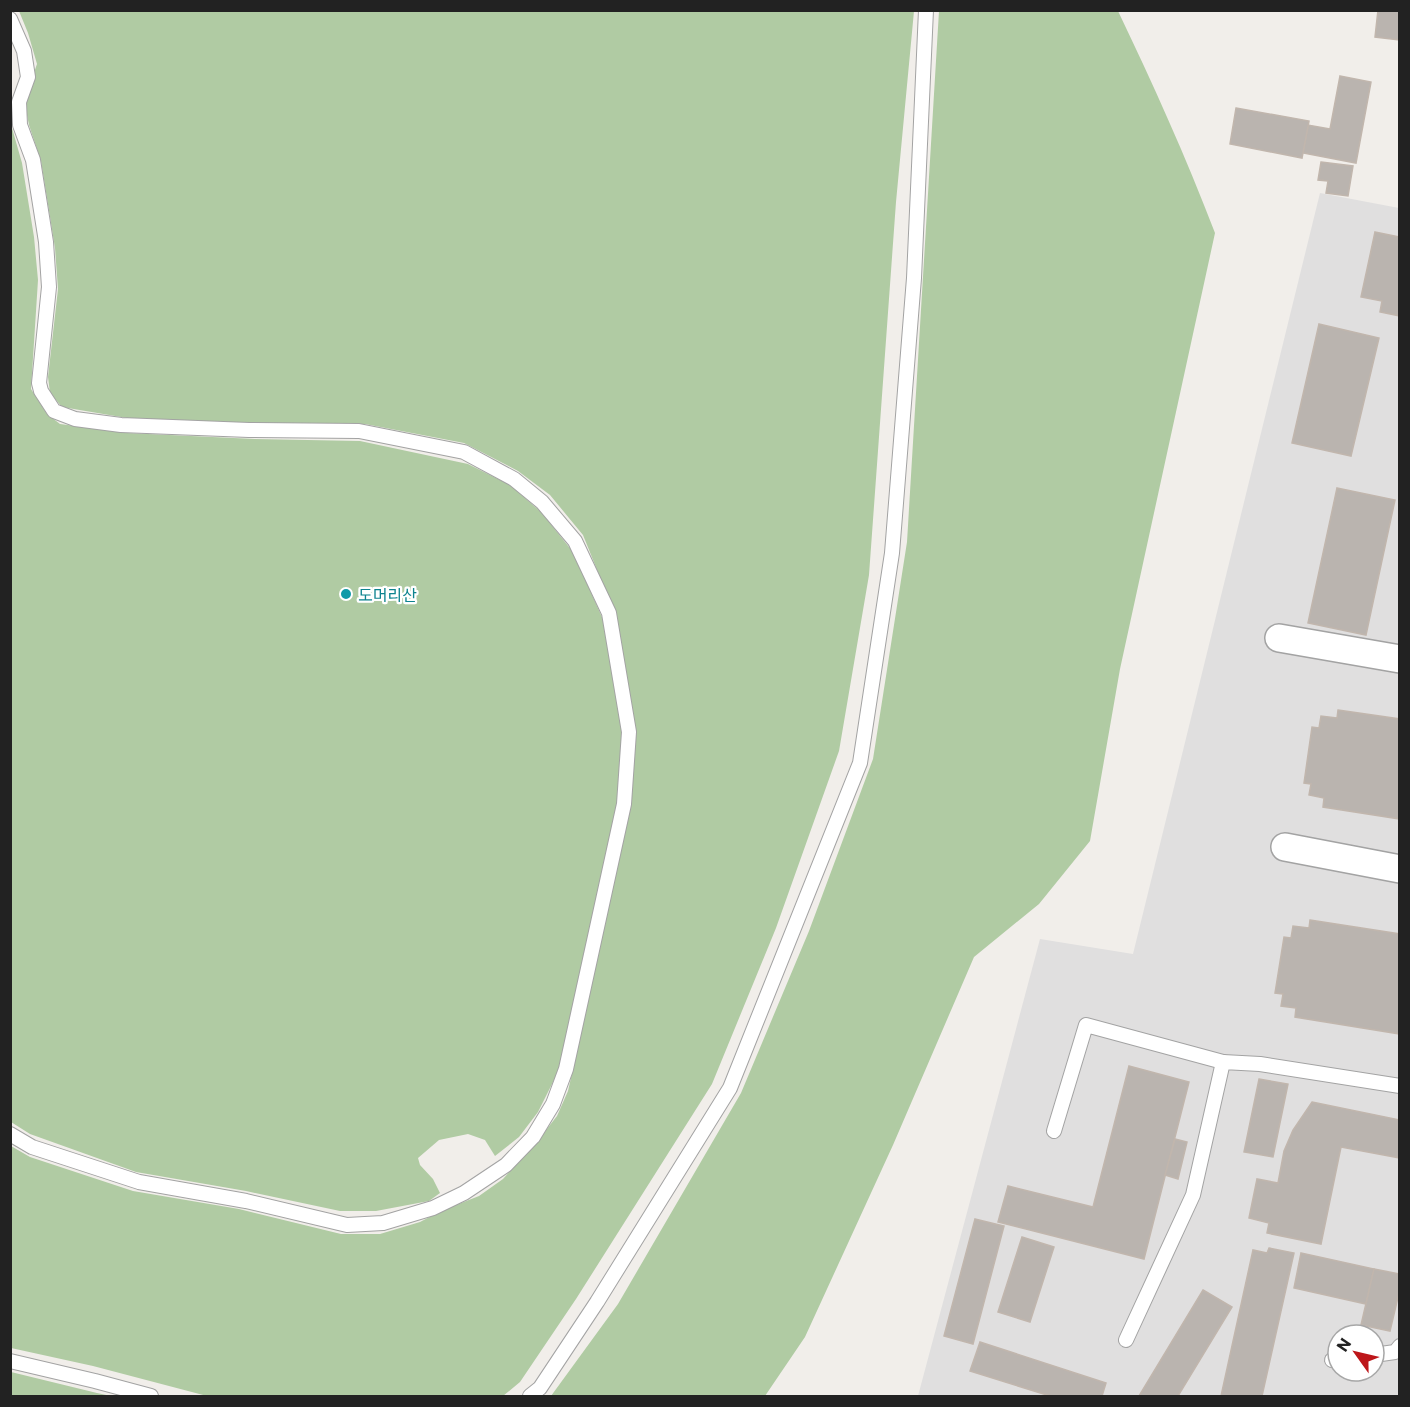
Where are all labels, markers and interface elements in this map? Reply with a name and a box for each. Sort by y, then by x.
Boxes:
place label: 도머리산 [358,585,417,604]
marker: 도머리산 [339,587,353,601]
north arrow [1326,1323,1386,1383]
text: N [1332,1334,1354,1355]

